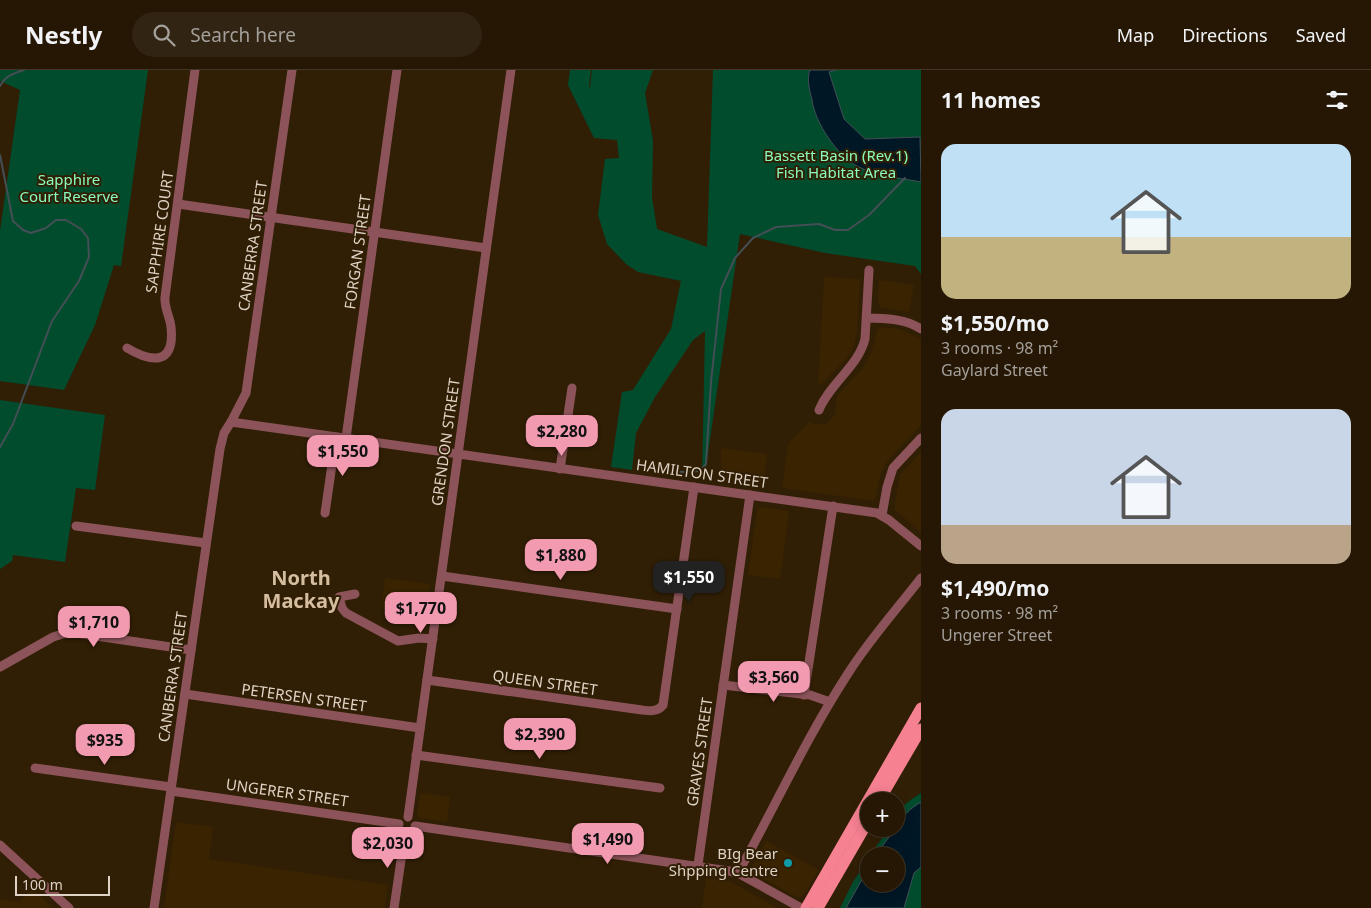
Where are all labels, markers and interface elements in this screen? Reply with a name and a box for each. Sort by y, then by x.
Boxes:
search box [132,12,482,57]
text: Nestly [25,18,102,51]
icon: search [150,21,178,49]
text: Search here [190,22,296,48]
text: Map [1117,23,1154,47]
text: Directions [1182,23,1268,47]
text: Saved [1296,23,1346,47]
text: 11 homes [941,86,1041,114]
icon: filters [1323,86,1351,114]
park label: Bassett Basin (Rev.1) Fish Habitat Area [764,145,908,182]
park label: Sapphire Court Reserve [19,169,119,206]
street label: SAPPHIRE COURT [141,169,178,294]
icon: home [1101,177,1191,267]
street label: CANBERRA STREET [233,179,271,312]
street label: FORGAN STREET [339,193,375,310]
text: $1,550/mo [941,309,1049,337]
text: 3 rooms · 98 m² [941,337,1058,359]
text: Gaylard Street [941,359,1048,381]
street label: GRENDON STREET [426,376,464,507]
pin: $2,280 [521,414,603,457]
text: $2,280 [537,420,587,442]
pin: $1,550 [302,434,384,477]
text: $1,550 [318,440,368,462]
icon: home [1101,442,1191,532]
street label: HAMILTON STREET [635,454,770,492]
pin: $1,880 [520,538,602,581]
text: $1,880 [536,544,586,566]
pin: $1,550 [648,560,730,603]
district label: North Mackay [263,564,340,614]
text: $1,550 [664,566,714,588]
text: $1,490/mo [941,574,1049,602]
pin: $1,770 [380,592,462,634]
text: $1,770 [396,597,446,619]
text: 3 rooms · 98 m² [941,602,1058,624]
pin: $1,710 [53,606,135,648]
street label: CANBERRA STREET [153,610,191,743]
text: $1,710 [69,611,119,633]
text: Ungerer Street [941,624,1052,646]
pin: $3,560 [733,660,815,703]
street label: QUEEN STREET [491,665,599,699]
text: $3,560 [749,666,799,688]
street label: PETERSEN STREET [240,678,369,716]
street label: GRAVES STREET [681,696,717,808]
pin: $2,390 [499,718,581,760]
text: $2,390 [515,723,565,745]
pin: $935 [75,724,135,766]
text: $935 [87,729,123,751]
street label: UNGERER STREET [225,774,350,811]
map controls [860,792,905,892]
button: + [860,792,905,837]
pin: $1,490 [567,822,649,865]
pin: $2,030 [347,826,429,869]
text: $1,490 [583,828,633,850]
text: $2,030 [363,832,413,854]
place label: BIg Bear Shpping Centre [669,843,778,880]
button: − [860,847,905,892]
marker: BIg Bear Shpping Centre [782,857,794,869]
scale bar [15,873,110,896]
text: 100 m [22,875,63,894]

